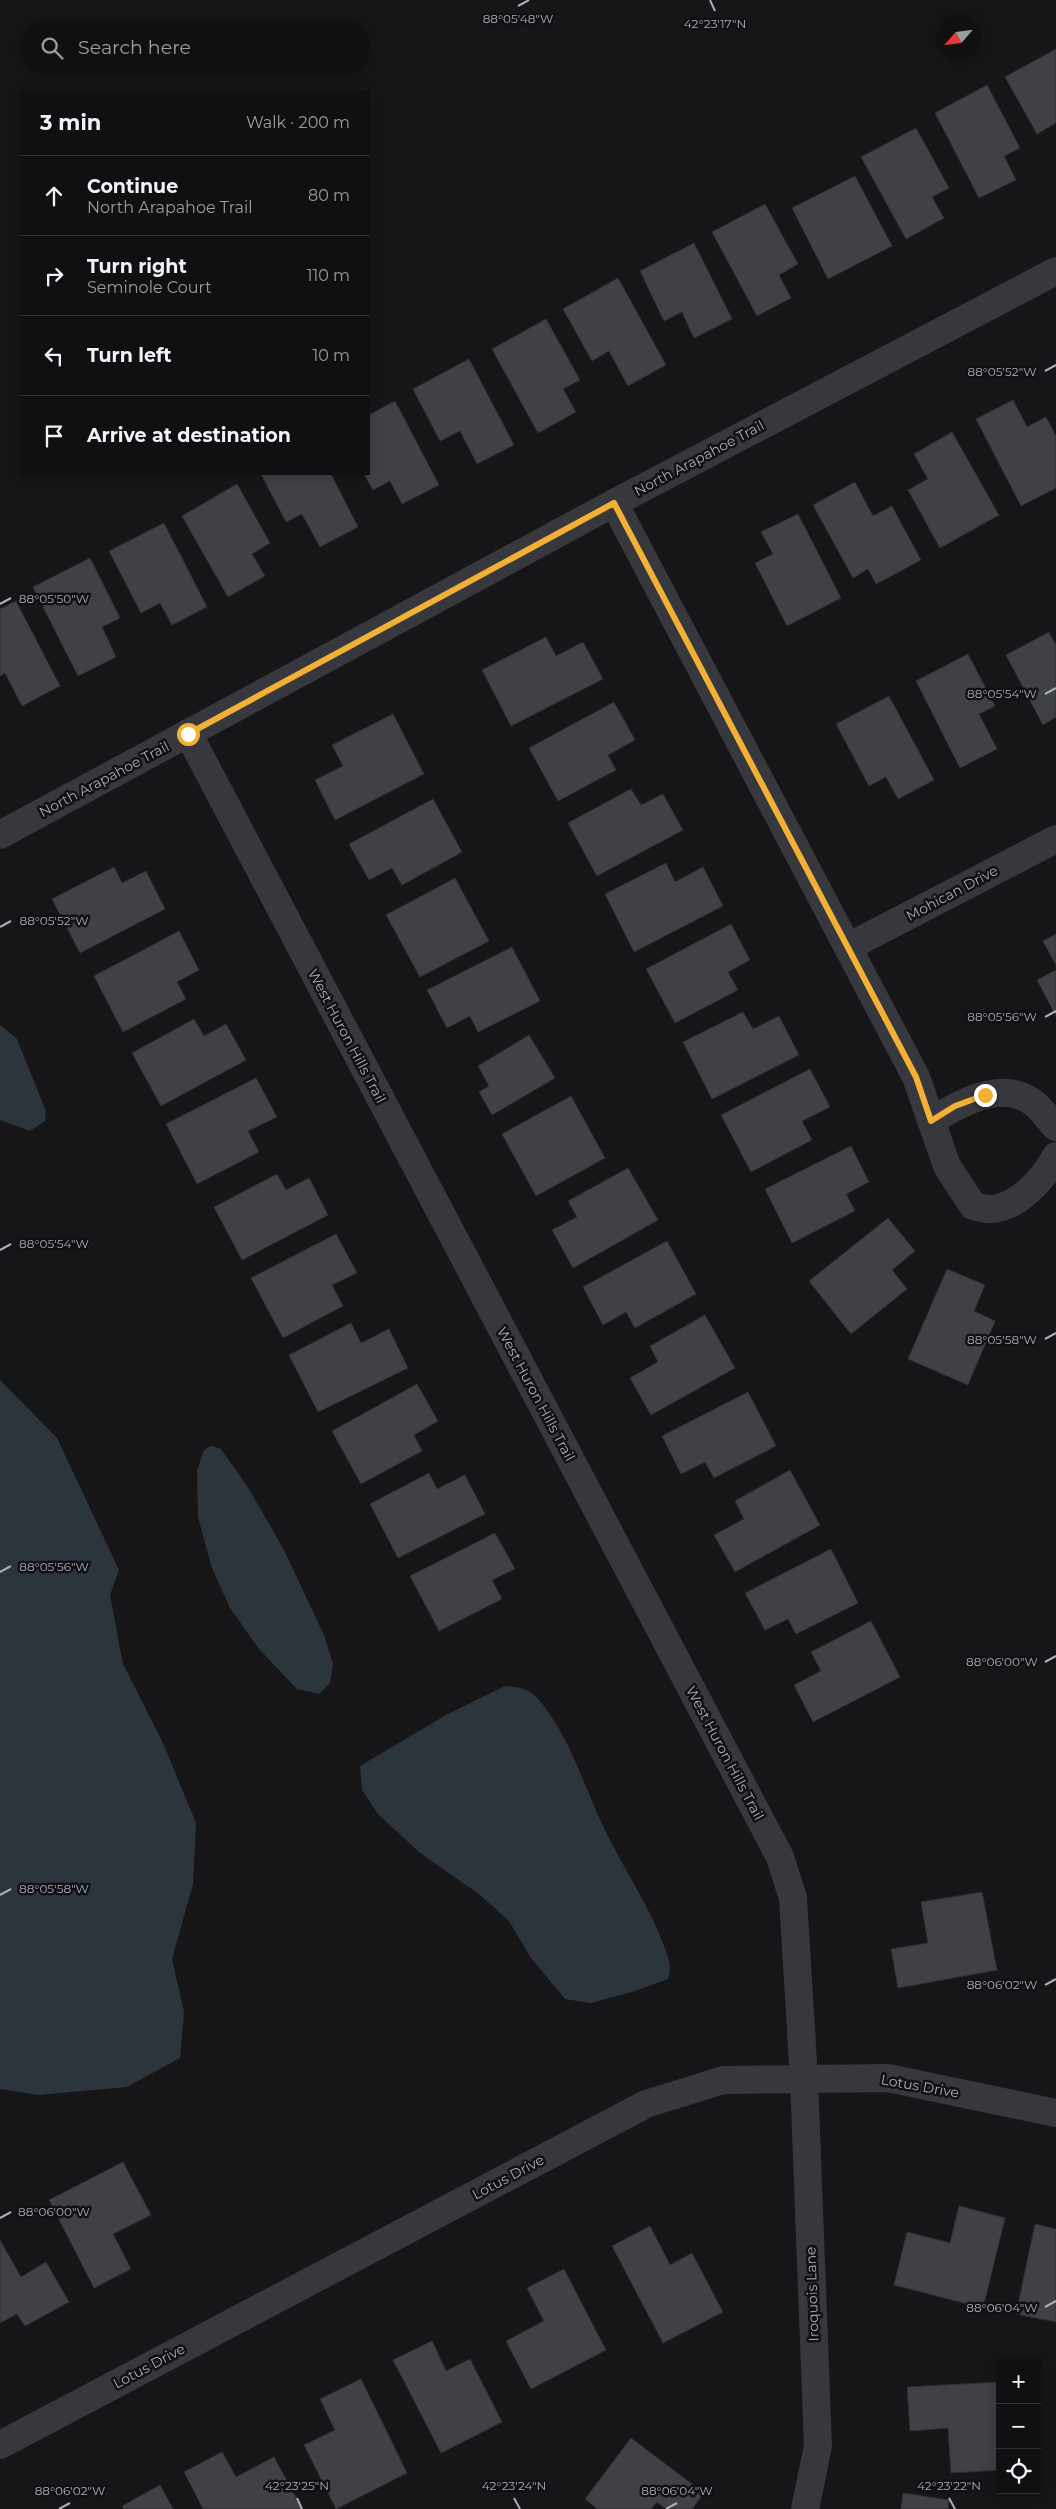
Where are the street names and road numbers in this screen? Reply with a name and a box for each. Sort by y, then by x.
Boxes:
street label: North Arapahoe Trail [631,416,767,500]
street label: North Arapahoe Trail [36,737,172,821]
street label: Mohican Drive [903,861,1001,925]
street label: West Huron Hills Trail [304,966,390,1106]
street label: West Huron Hills Trail [493,1324,579,1464]
street label: West Huron Hills Trail [682,1683,768,1823]
street label: Lotus Drive [879,2070,961,2102]
street label: Lotus Drive [469,2150,547,2204]
street label: Iroquois Lane [801,2246,823,2342]
street label: Lotus Drive [110,2339,188,2393]

